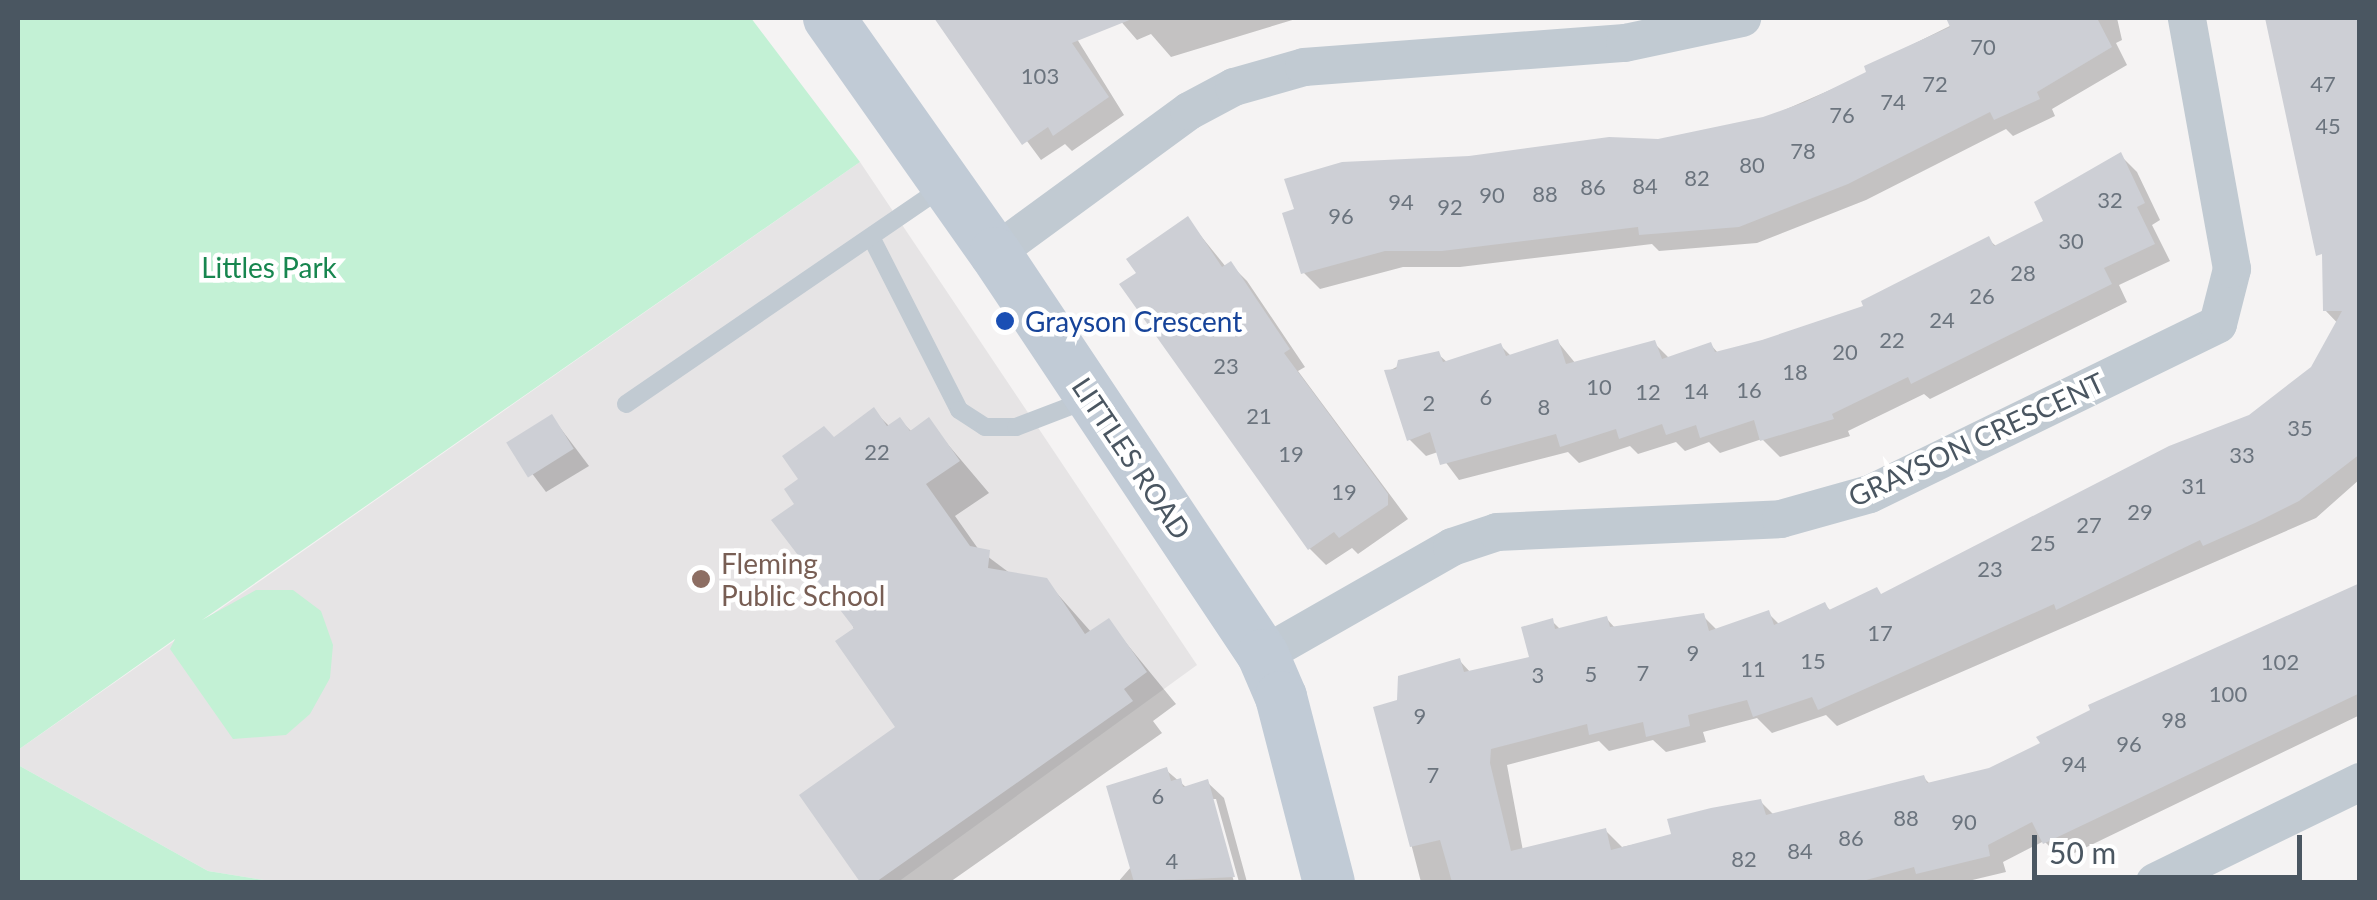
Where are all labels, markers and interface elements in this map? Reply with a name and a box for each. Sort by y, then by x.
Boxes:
house number: 70 [1970,34,1996,60]
house number: 103 [1021,63,1059,89]
house number: 72 [1922,71,1948,97]
house number: 47 [2310,71,2336,97]
house number: 74 [1880,89,1906,115]
house number: 76 [1829,102,1855,128]
house number: 45 [2315,113,2341,139]
house number: 78 [1790,138,1816,164]
house number: 80 [1739,152,1765,178]
house number: 82 [1684,165,1710,191]
house number: 84 [1632,173,1658,199]
house number: 86 [1580,174,1606,200]
house number: 88 [1532,181,1558,207]
house number: 90 [1479,182,1505,208]
house number: 32 [2097,187,2123,213]
house number: 94 [1388,189,1414,215]
house number: 92 [1437,194,1463,220]
house number: 96 [1328,203,1354,229]
house number: 30 [2058,228,2084,254]
park label: Littles Park [201,250,337,284]
house number: 28 [2010,260,2036,286]
house number: 26 [1969,283,1995,309]
place label: Grayson Crescent [1025,304,1242,338]
house number: 24 [1929,307,1955,333]
marker: Grayson Crescent [994,310,1016,332]
house number: 22 [1879,327,1905,353]
house number: 20 [1832,339,1858,365]
house number: 23 [1213,353,1239,379]
house number: 18 [1782,359,1808,385]
street label: GRAYSON CRESCENT [1843,365,2109,513]
street label: LITTLES ROAD [1066,371,1198,545]
house number: 10 [1586,374,1612,400]
house number: 16 [1736,377,1762,403]
house number: 14 [1683,378,1709,404]
house number: 12 [1635,379,1661,405]
house number: 6 [1480,384,1492,410]
house number: 2 [1423,390,1435,416]
house number: 8 [1538,394,1550,420]
house number: 21 [1246,403,1272,429]
house number: 35 [2287,415,2313,441]
house number: 22 [864,439,890,465]
house number: 19 [1278,441,1304,467]
house number: 33 [2229,442,2255,468]
house number: 31 [2181,473,2207,499]
house number: 19 [1331,479,1357,505]
house number: 29 [2127,499,2153,525]
house number: 27 [2076,512,2102,538]
house number: 25 [2030,530,2056,556]
place label: Fleming Public School [721,546,885,612]
house number: 23 [1977,556,2003,582]
marker: Fleming Public School [690,568,712,590]
house number: 17 [1867,620,1893,646]
house number: 9 [1687,640,1699,666]
house number: 15 [1800,648,1826,674]
house number: 102 [2261,649,2299,675]
house number: 11 [1740,656,1766,682]
house number: 7 [1637,660,1649,686]
house number: 5 [1585,661,1597,687]
house number: 3 [1532,662,1544,688]
house number: 100 [2209,681,2247,707]
house number: 9 [1414,703,1426,729]
house number: 98 [2161,707,2187,733]
house number: 96 [2116,731,2142,757]
house number: 94 [2061,751,2087,777]
house number: 7 [1427,762,1439,788]
house number: 6 [1152,783,1164,809]
house number: 88 [1893,805,1919,831]
house number: 90 [1951,809,1977,835]
scale bar [2037,815,2307,877]
house number: 86 [1838,825,1864,851]
text: 50 m [2049,834,2116,870]
house number: 84 [1787,838,1813,864]
house number: 82 [1731,846,1757,872]
house number: 4 [1166,848,1178,874]

